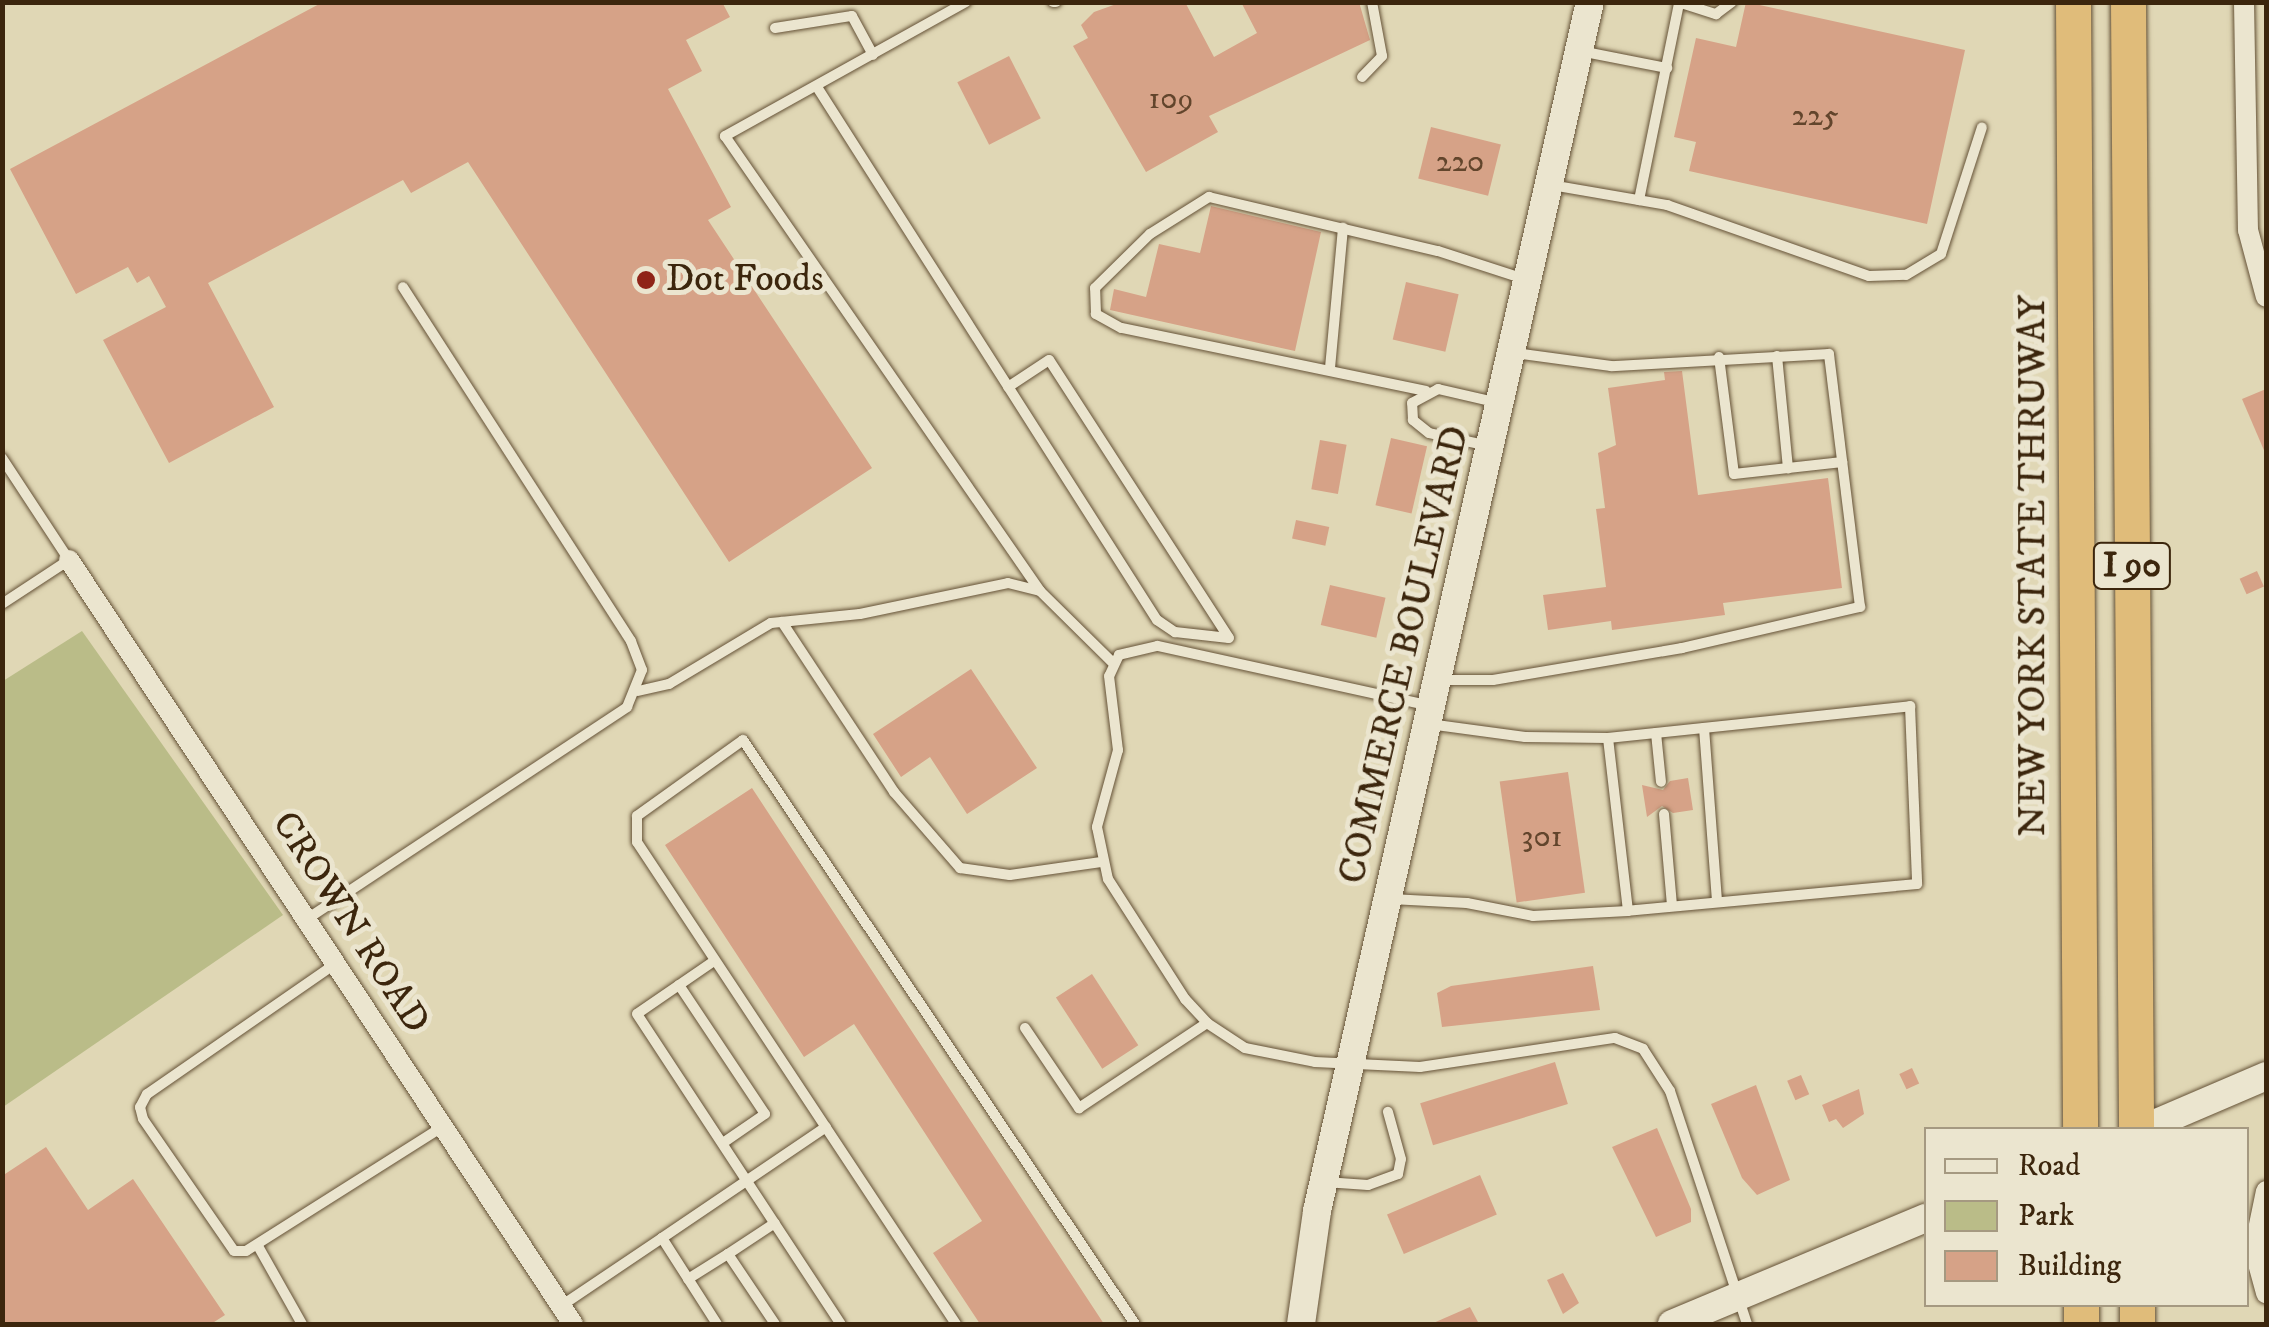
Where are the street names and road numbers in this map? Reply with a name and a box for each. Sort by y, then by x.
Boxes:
street label: NEW YORK STATE THRUWAY [2011,295,2057,837]
street label: COMMERCE BOULEVARD [1330,422,1480,888]
road number: I 90 [2092,536,2172,596]
street label: CROWN ROAD [261,804,439,1042]

